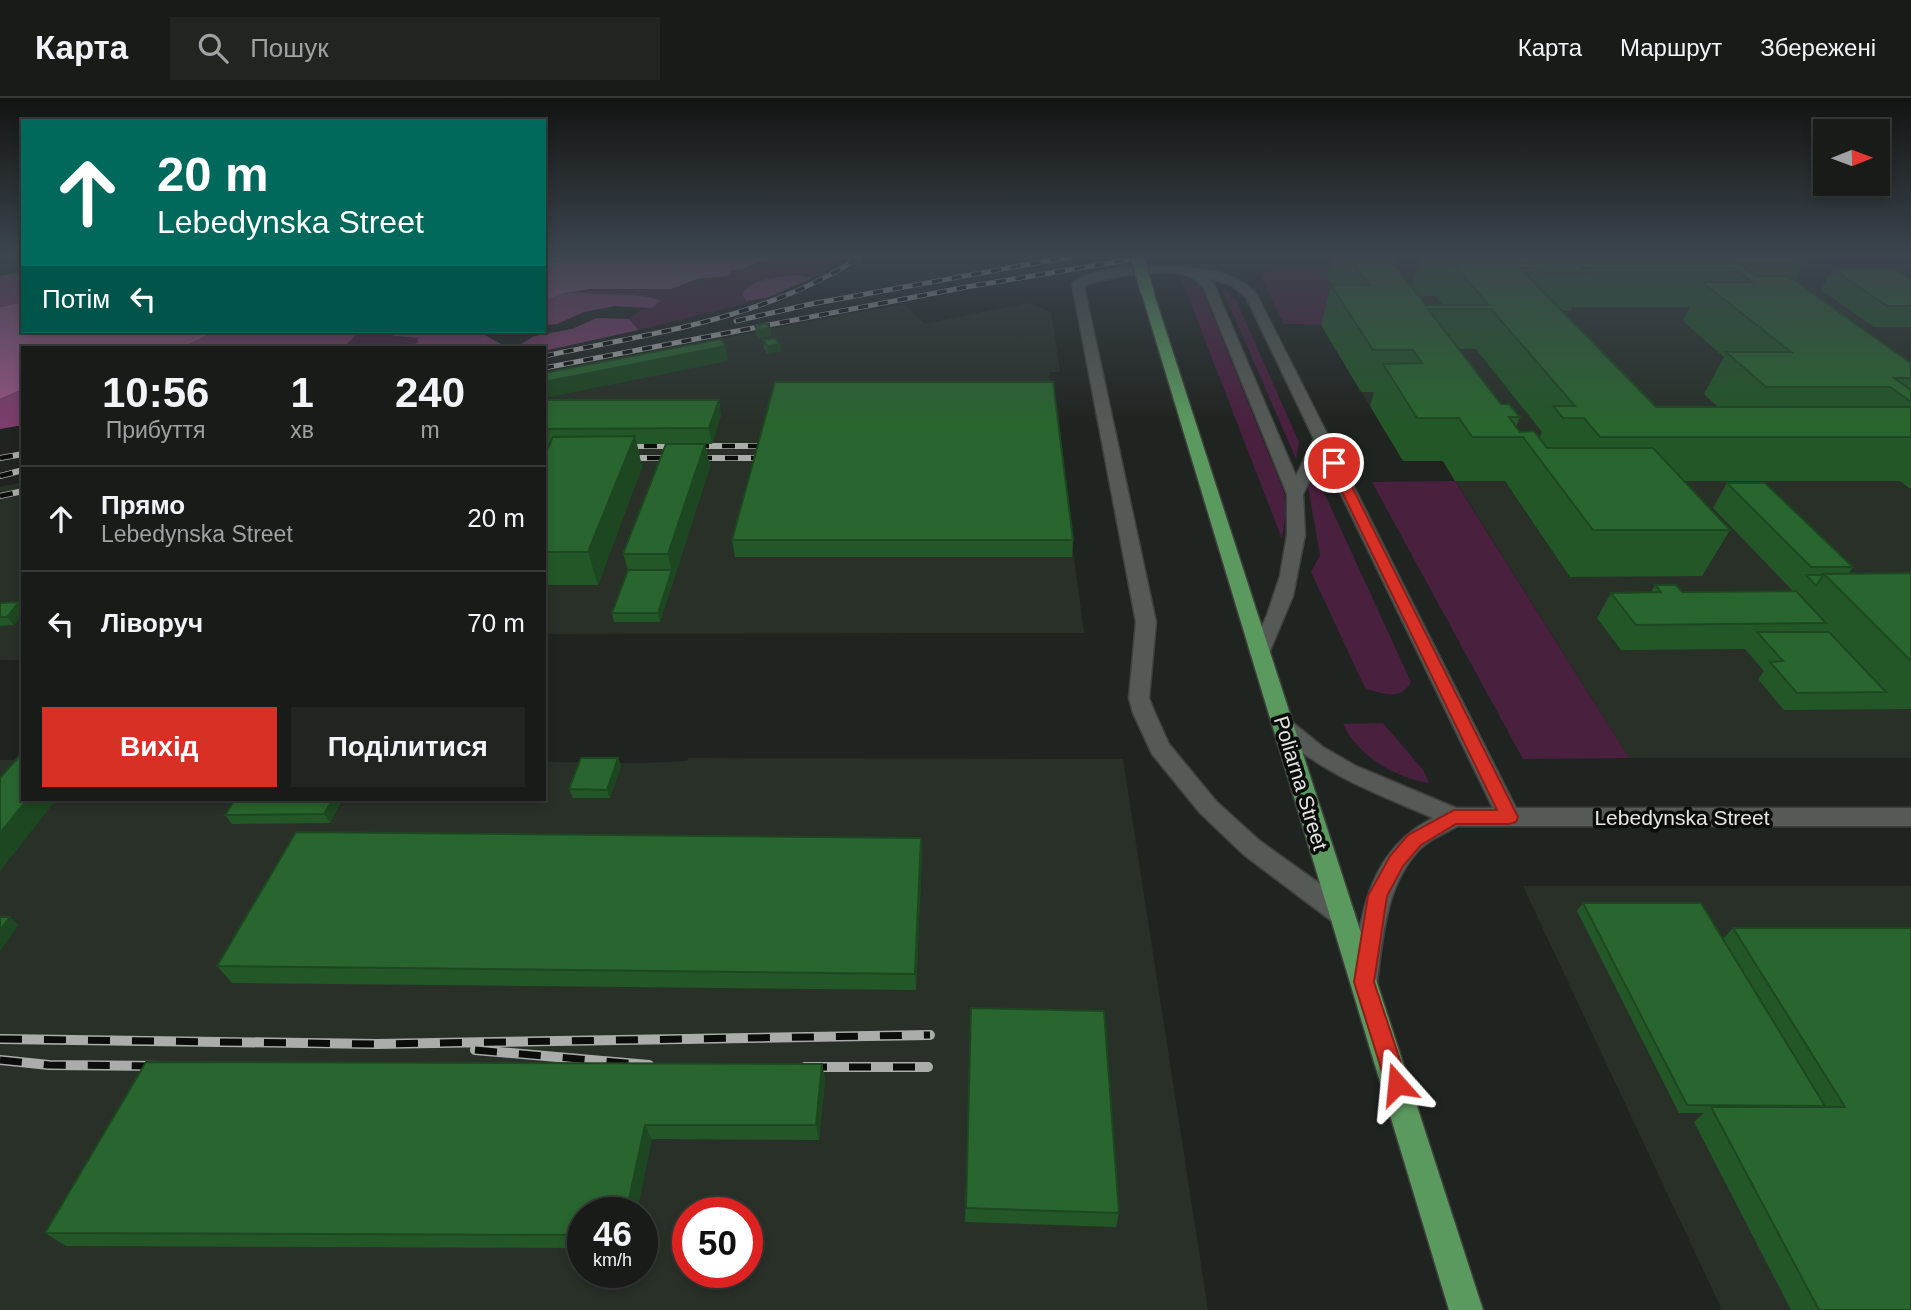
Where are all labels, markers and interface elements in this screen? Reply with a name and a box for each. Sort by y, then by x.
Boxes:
search box [170,17,660,80]
text: Карта [35,29,128,66]
icon: search [194,29,232,67]
text: Пошук [250,33,329,63]
text: Карта [1518,34,1582,61]
text: Маршрут [1620,34,1722,61]
text: Збережені [1760,34,1876,61]
north arrow [1813,119,1890,196]
map controls [1813,119,1890,196]
icon: ahead [42,147,133,238]
text: 20 m [157,147,269,201]
text: Lebedynska Street [157,204,424,240]
icon: left [124,280,162,318]
text: Потім [42,284,110,314]
text: 10:56 [102,369,209,416]
text: 1 [290,369,314,416]
text: 240 [395,369,465,416]
text: Прибуття [106,417,206,443]
text: хв [290,417,314,443]
text: m [420,417,440,443]
pin [1304,433,1364,493]
icon: arrive [1315,444,1353,482]
text: Прямо [101,490,185,520]
icon: ahead [42,500,80,538]
text: 20 m [467,503,525,533]
text: Lebedynska Street [101,521,293,547]
icon: left [42,605,80,643]
text: Ліворуч [101,608,203,638]
text: 70 m [467,608,525,638]
button: Вихід [42,707,277,787]
button: Поділитися [291,707,525,787]
street label: Poliarna Street [1270,713,1332,853]
street label: Lebedynska Street [1594,806,1770,829]
position arrow [1360,1047,1434,1121]
speed limit sign: 50 [672,1197,763,1288]
text: 46 [593,1214,632,1253]
text: km/h [593,1250,632,1270]

